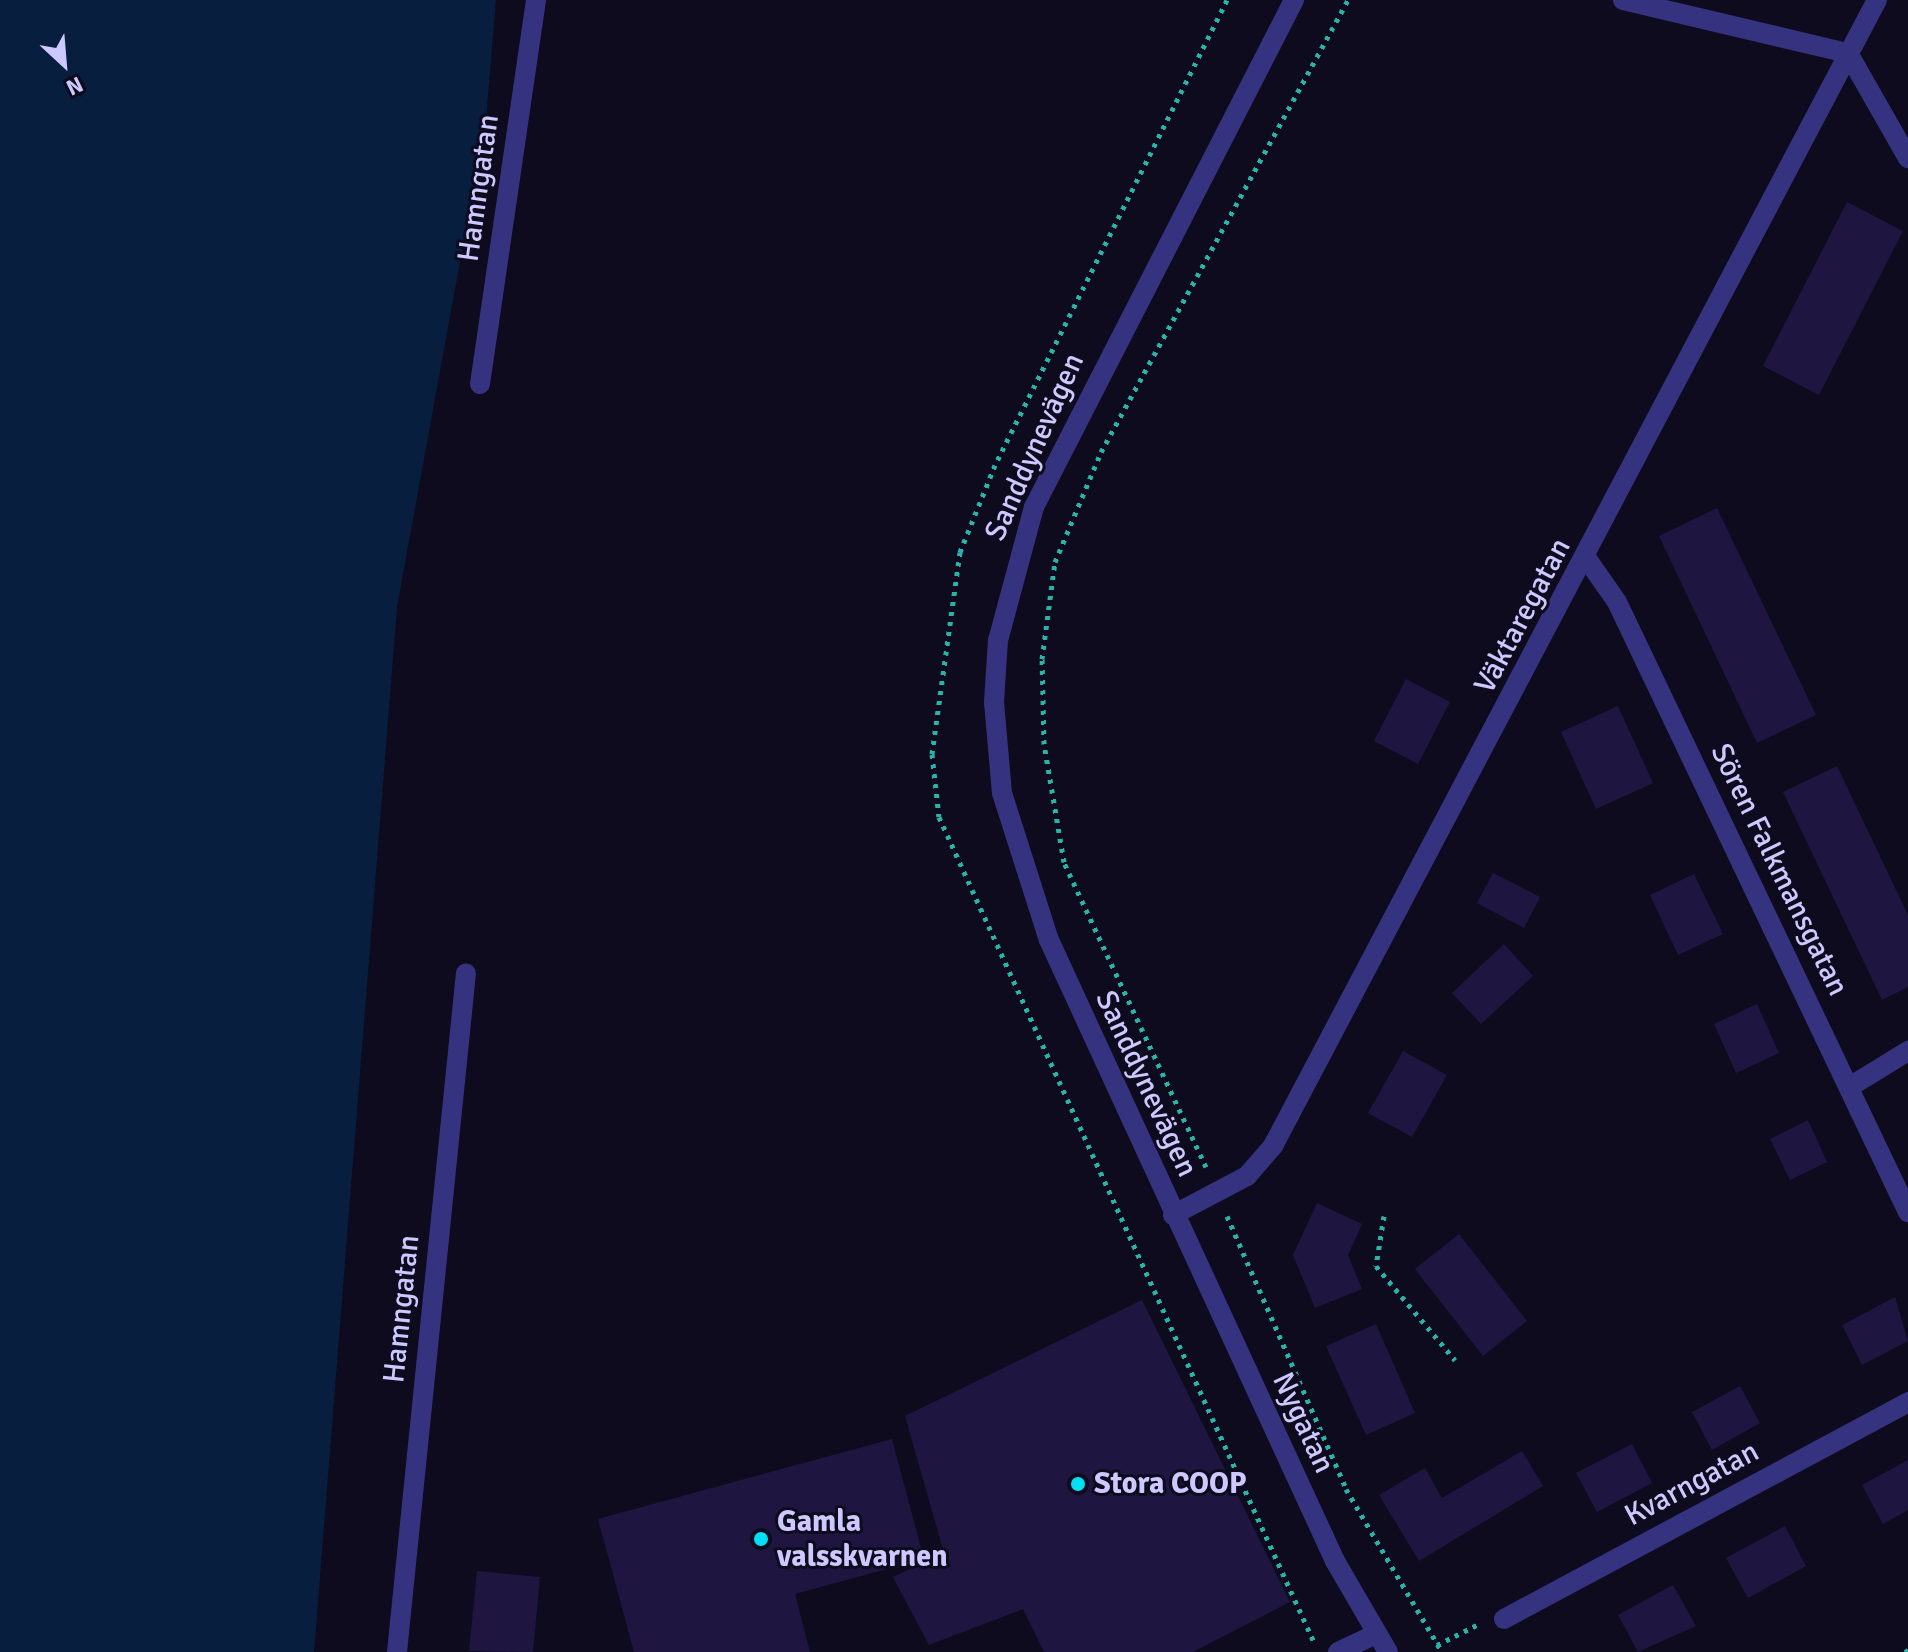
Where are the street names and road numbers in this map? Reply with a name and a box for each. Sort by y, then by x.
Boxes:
street label: Hamngatan [451,112,507,264]
street label: Sanddynevägen [978,348,1092,546]
street label: Väktaregatan [1467,532,1579,700]
street label: Sören Falkmansgatan [1702,738,1856,1002]
street label: Sanddynevägen [1087,985,1205,1183]
street label: Hamngatan [376,1233,428,1385]
street label: Nygatan [1264,1367,1342,1479]
street label: Kvarngatan [1619,1434,1765,1534]

